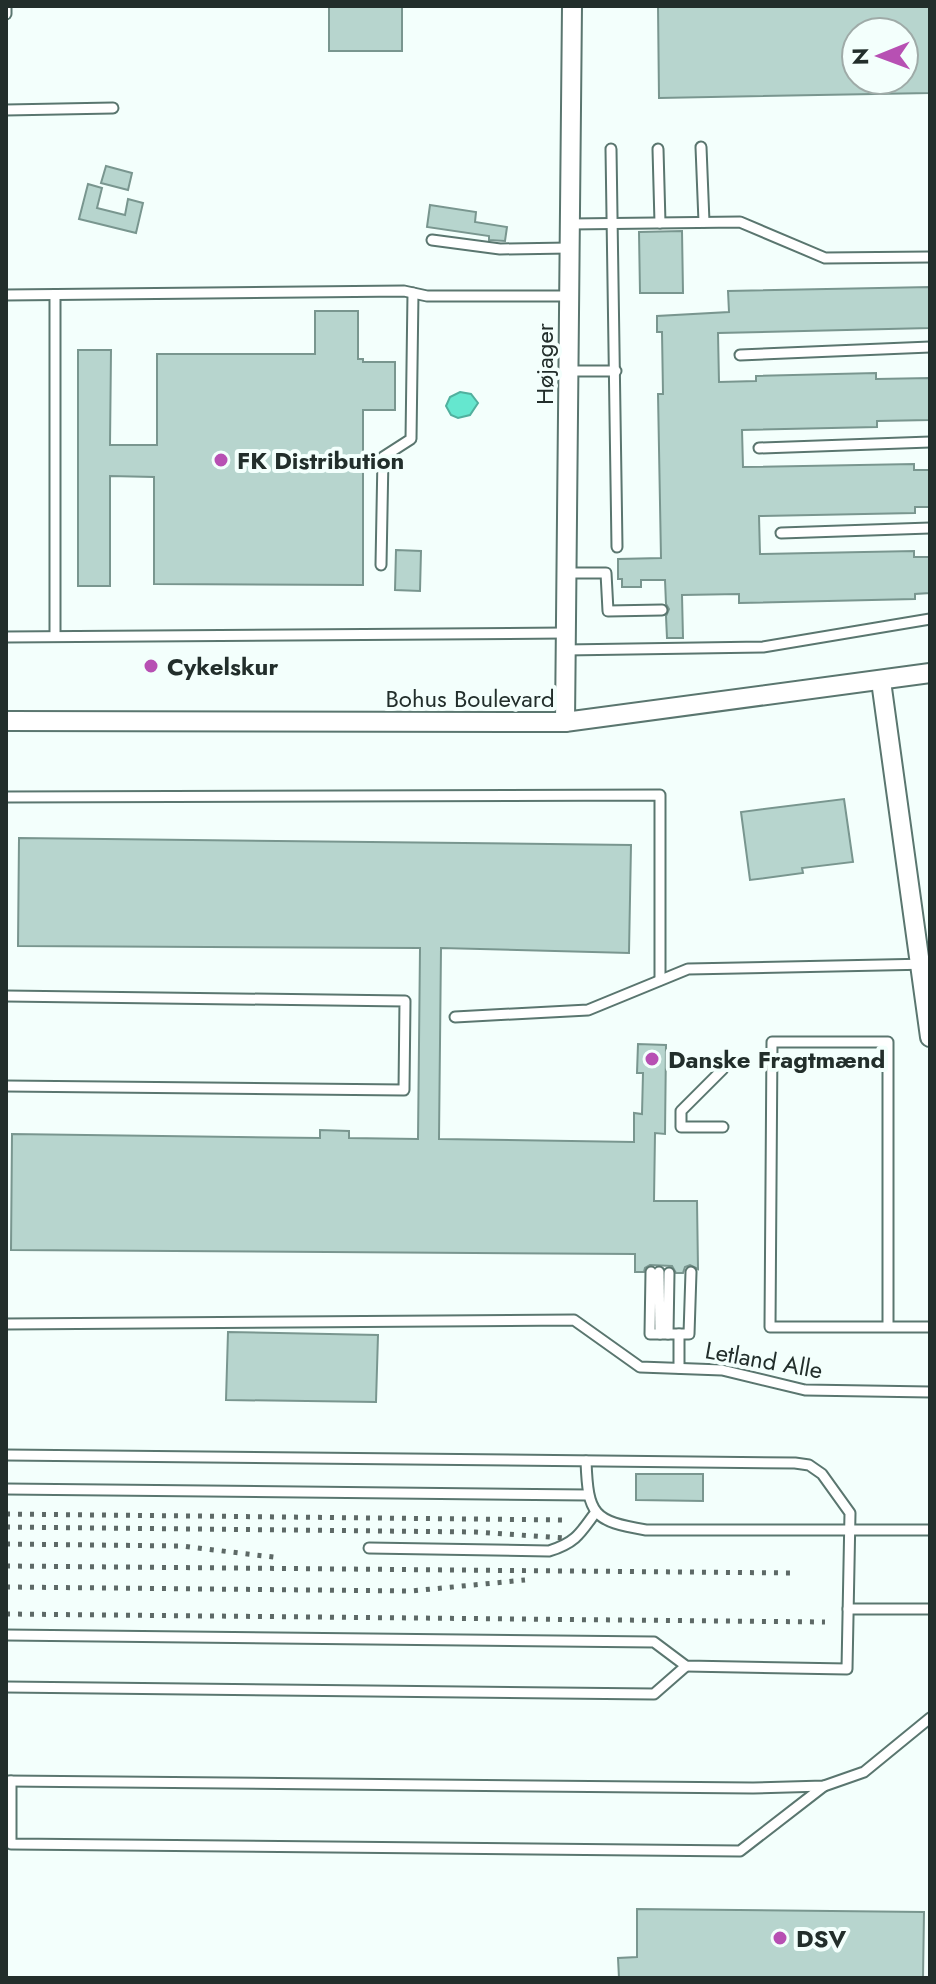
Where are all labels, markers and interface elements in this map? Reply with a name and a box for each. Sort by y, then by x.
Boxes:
north arrow [840,16,920,96]
text: N [844,47,876,65]
street label: Højager [527,322,562,405]
place label: FK Distribution [237,443,404,478]
marker: FK Distribution [212,451,230,469]
place label: Cykelskur [167,649,278,684]
marker: Cykelskur [142,657,160,675]
street label: Bohus Boulevard [385,681,555,716]
place label: Danske Fragtmænd [668,1042,885,1077]
marker: Danske Fragtmænd [643,1050,661,1068]
street label: Letland Alle [703,1332,825,1388]
place label: DSV [796,1921,847,1956]
marker: DSV [771,1929,789,1947]

